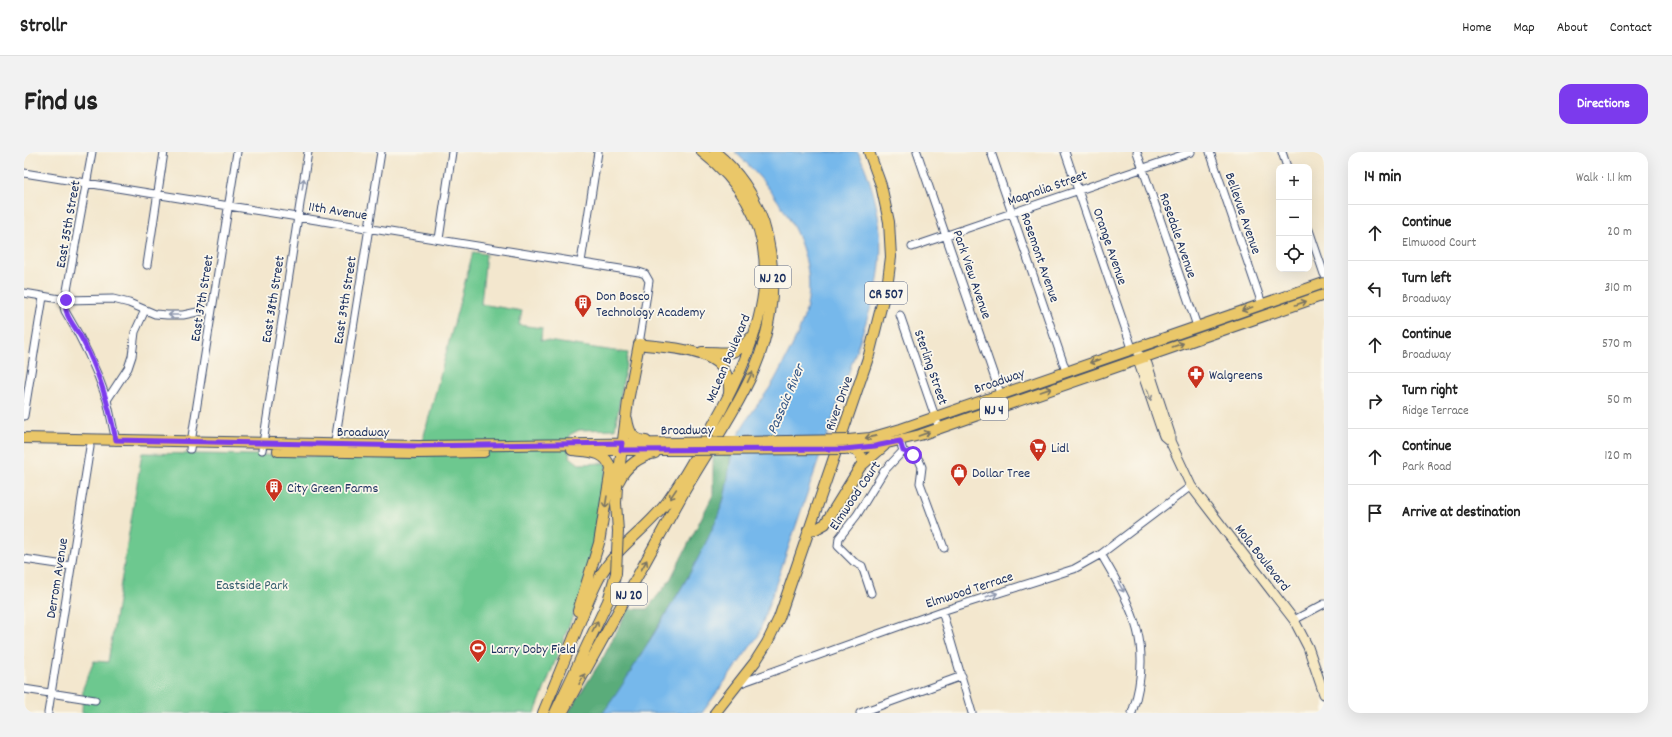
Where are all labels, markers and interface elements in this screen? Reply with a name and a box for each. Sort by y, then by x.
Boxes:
text: Strollr [20,14,67,41]
text: Home [1462,18,1491,38]
text: Map [1513,18,1535,38]
text: About [1557,18,1588,38]
text: Contact [1610,18,1652,38]
text: Find us [24,84,98,124]
button: Directions [1559,84,1648,124]
map controls [1276,164,1312,272]
button: + [1276,164,1312,200]
street label: Magnolia Street [1005,166,1090,212]
text: 14 min [1364,166,1401,190]
text: Walk · 1.1 km [1576,169,1632,188]
street label: Bellevue Avenue [1219,170,1265,257]
one-way arrow [299,178,307,191]
street label: East 35th Street [51,179,87,270]
street label: Rosedale Avenue [1153,190,1201,281]
street label: 11th Avenue [307,197,369,226]
button: − [1276,200,1312,236]
street label: Orange Avenue [1087,206,1132,288]
street label: Rosemont Avenue [1014,210,1064,305]
text: Continue [1402,212,1451,234]
icon: ahead [1364,222,1386,244]
text: 20 m [1607,223,1632,242]
street label: Park View Avenue [947,227,996,322]
text: Elmwood Court [1402,234,1476,253]
button: locate [1276,236,1312,272]
street label: East 37th Street [186,253,220,343]
street label: East 38th Street [257,254,291,344]
street label: East 39th Street [329,255,363,346]
road number: NJ 20 [755,266,791,288]
text: Turn left [1402,268,1451,290]
icon: left [1364,278,1386,300]
text: 310 m [1604,279,1632,298]
road number: CR 507 [865,282,907,304]
place label: Don Bosco Technology Academy [596,287,705,323]
text: Broadway [1402,290,1451,309]
route end [57,291,75,309]
building icon: Don Bosco Technology Academy [573,293,593,318]
one-way arrow [1294,299,1307,306]
one-way arrow [1241,306,1254,313]
one-way arrow [168,311,181,319]
street label: McLean Boulevard [701,311,757,406]
text: Continue [1402,324,1451,346]
street label: Sterling Street [908,327,952,408]
icon: ahead [1364,334,1386,356]
text: 570 m [1602,335,1632,354]
one-way arrow [1171,341,1184,348]
text: Broadway [1402,346,1451,365]
one-way arrow [1089,358,1102,365]
water label: Passaic River [762,360,812,438]
street label: Broadway [972,364,1028,400]
pharmacy icon: Walgreens [1186,364,1206,389]
place label: Walgreens [1209,366,1263,386]
one-way arrow [747,371,754,383]
street label: River Drive [821,374,859,434]
text: Turn right [1402,380,1458,402]
one-way arrow [1040,386,1052,394]
one-way arrow [1146,389,1153,402]
icon: right [1364,390,1386,412]
text: 50 m [1607,391,1632,410]
road number: NJ 4 [980,398,1008,420]
text: Ridge Terrace [1402,402,1469,421]
street label: Broadway [661,421,714,441]
street label: Broadway [337,423,390,443]
one-way arrow [917,429,929,437]
one-way arrow [865,433,878,441]
text: Continue [1402,436,1451,458]
supermarket icon: Lidl [1028,437,1048,462]
place label: Lidl [1051,439,1070,459]
route start [904,446,922,464]
icon: ahead [1364,446,1386,468]
text: 120 m [1604,447,1632,466]
street label: Elmwood Court [825,457,886,535]
text: Park Road [1402,458,1451,477]
shop icon: Dollar Tree [949,462,969,487]
place label: Dollar Tree [972,464,1030,484]
building icon: City Green Farms [264,477,284,502]
place label: City Green Farms [287,479,378,499]
one-way arrow [669,488,677,499]
one-way arrow [602,495,610,508]
icon: arrive [1364,502,1386,524]
text: Arrive at destination [1402,502,1520,524]
street label: Mola Boulevard [1229,521,1294,596]
street label: Derrom Avenue [42,537,74,620]
one-way arrow [641,559,649,571]
street label: Elmwood Terrace [923,567,1016,614]
park label: Eastside Park [216,576,288,596]
one-way arrow [1117,581,1125,593]
road number: NJ 20 [611,583,647,605]
one-way arrow [985,591,998,598]
one-way arrow [592,620,600,632]
sports icon: Larry Doby Field [468,638,488,663]
place label: Larry Doby Field [491,640,576,660]
one-way arrow [578,673,586,685]

